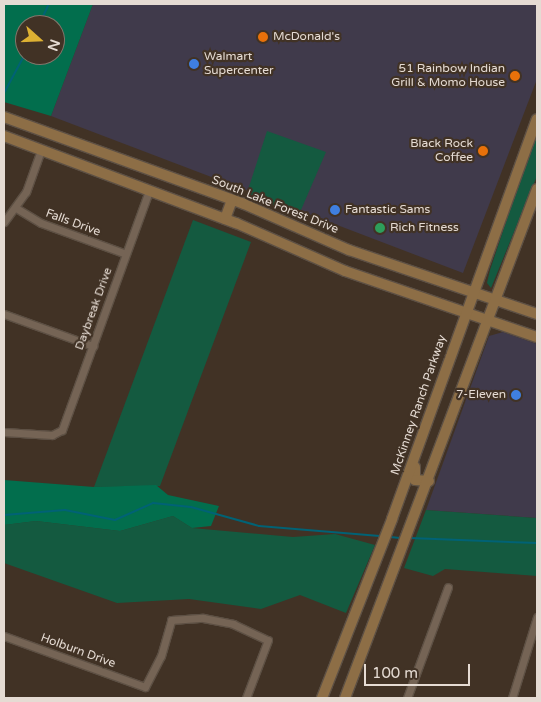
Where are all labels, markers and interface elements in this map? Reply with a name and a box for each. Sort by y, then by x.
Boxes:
north arrow [15,15,65,65]
place label: McDonald's [273,30,340,44]
marker: McDonald's [257,31,269,43]
text: N [44,37,64,53]
place label: Walmart Supercenter [204,50,274,78]
marker: Walmart Supercenter [188,58,200,70]
place label: 51 Rainbow Indian Grill & Momo House [391,62,505,90]
marker: 51 Rainbow Indian Grill & Momo House [509,70,521,82]
place label: Black Rock Coffee [410,137,473,165]
marker: Black Rock Coffee [477,145,489,157]
street label: South Lake Forest Drive [210,173,340,237]
place label: Fantastic Sams [345,203,430,217]
marker: Fantastic Sams [329,204,341,216]
street label: Falls Drive [44,206,102,240]
place label: Rich Fitness [390,221,459,235]
marker: Rich Fitness [374,222,386,234]
street label: Daybreak Drive [72,266,116,352]
street label: McKinney Ranch Parkway [388,333,450,477]
place label: 7-Eleven [456,388,506,402]
marker: 7-Eleven [510,389,522,401]
street label: Holburn Drive [39,631,117,671]
scale bar [366,654,472,686]
text: 100 m [372,664,418,682]

